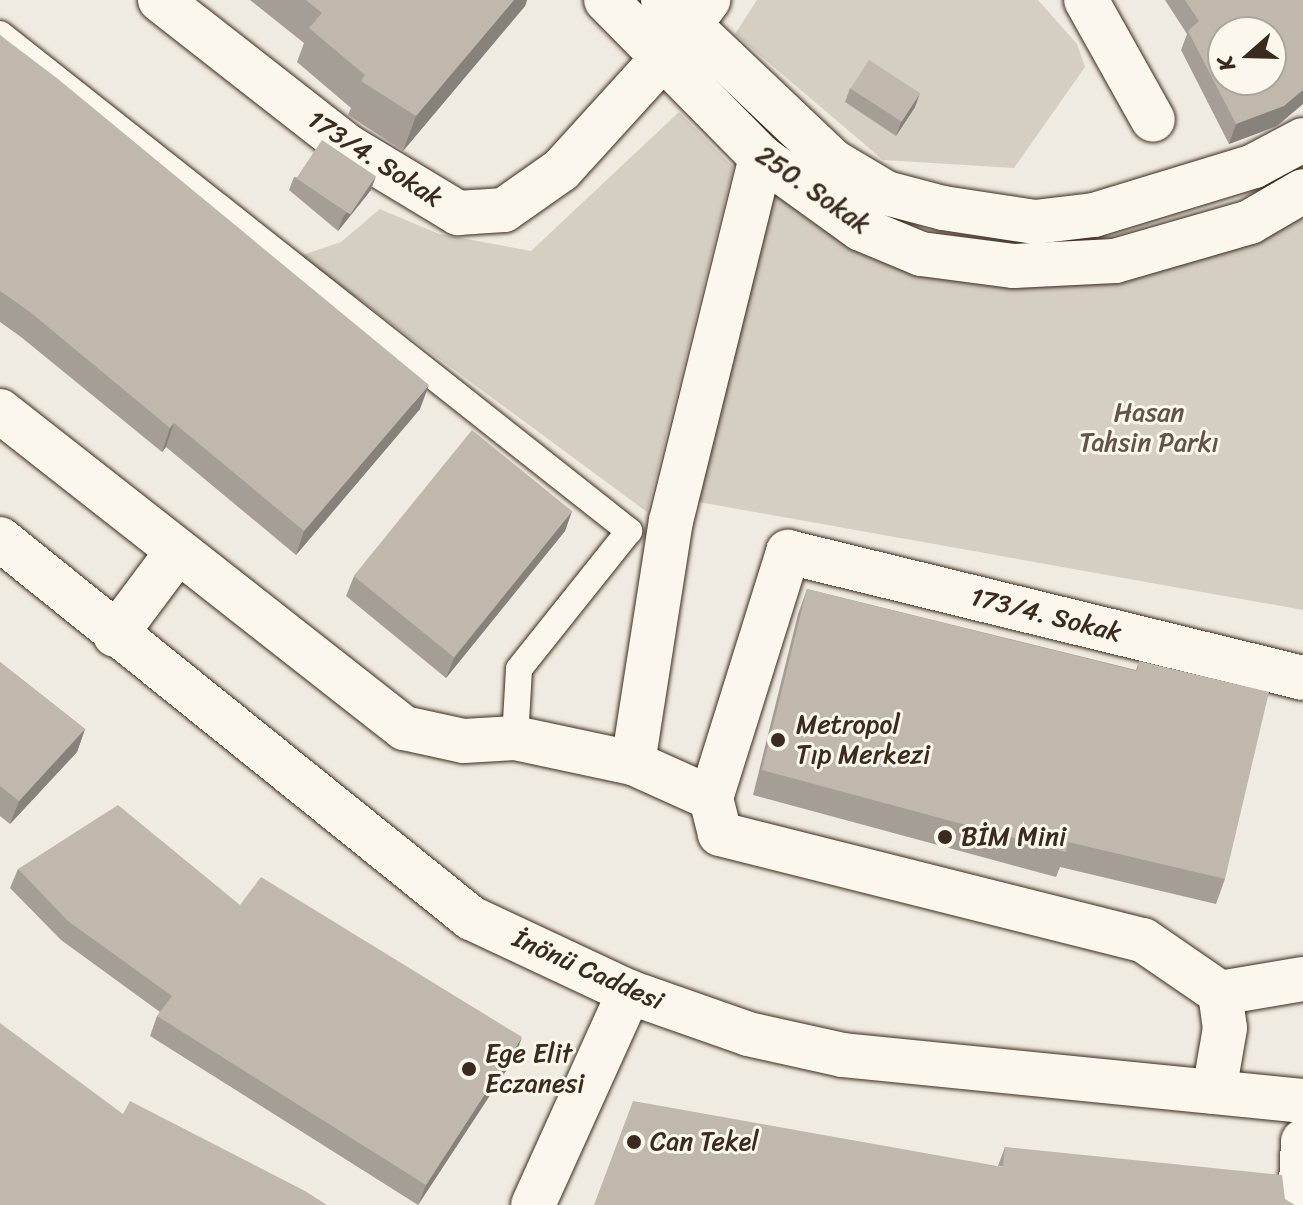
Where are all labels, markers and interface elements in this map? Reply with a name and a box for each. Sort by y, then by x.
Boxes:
north arrow [1207,16,1287,96]
text: K [1205,51,1246,77]
street label: 173/4. Sokak [302,104,448,214]
street label: 250. Sokak [750,139,876,241]
park label: Hasan Tahsin Parkı [1079,397,1219,458]
street label: 173/4. Sokak [967,581,1125,649]
place label: Metropol Tıp Merkezi [796,709,930,770]
marker: Metropol Tıp Merkezi [767,729,789,751]
place label: BİM Mini [961,821,1066,853]
marker: BİM Mini [936,828,954,846]
street label: İnönü Caddesi [509,923,667,1017]
place label: Ege Elit Eczanesi [485,1038,584,1100]
marker: Ege Elit Eczanesi [460,1060,478,1078]
place label: Can Tekel [650,1126,760,1158]
marker: Can Tekel [625,1133,643,1151]

